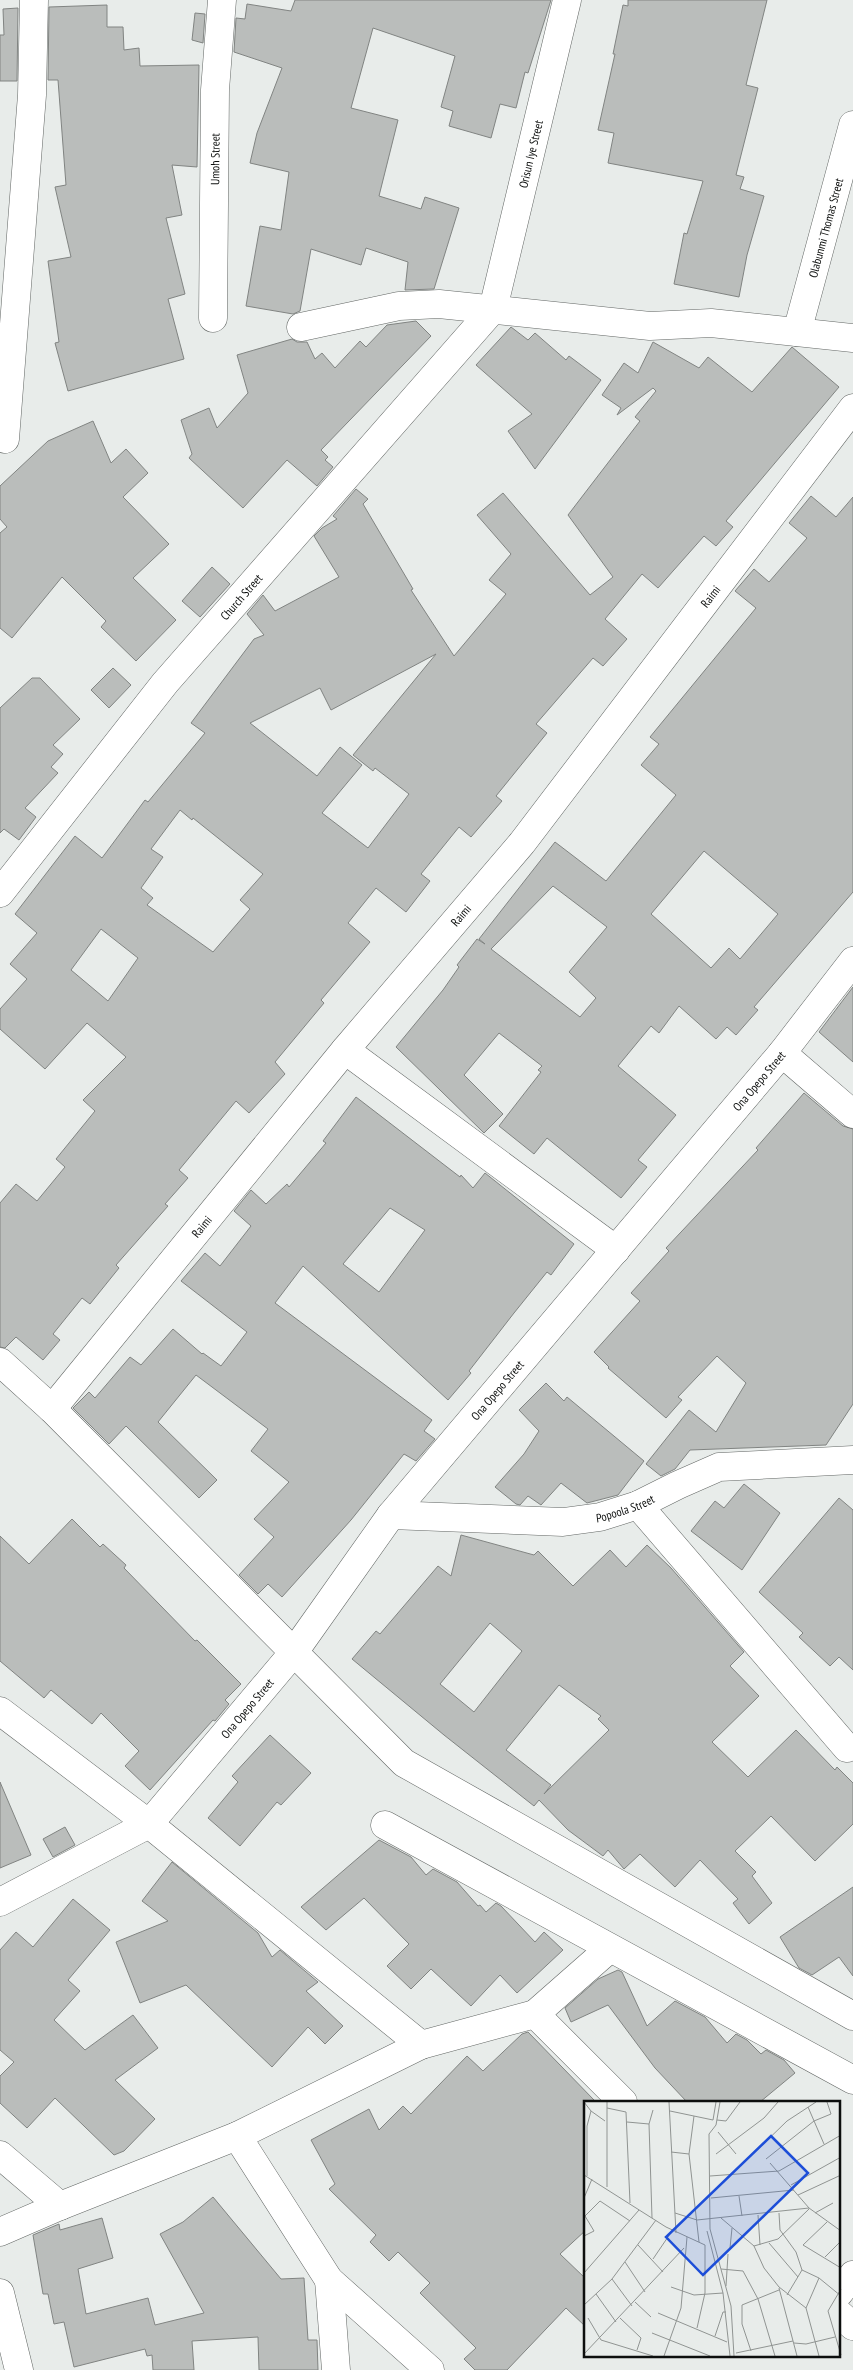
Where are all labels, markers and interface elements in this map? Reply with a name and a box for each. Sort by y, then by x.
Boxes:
street label: Orisun Iye Street [515,118,546,189]
street label: Umoh Street [207,132,222,185]
street label: Olabunmi Thomas Street [805,176,846,279]
street label: Church Street [217,570,265,623]
street label: Raimi [697,582,723,610]
street label: Raimi [447,901,474,929]
street label: Ona Opepo Street [729,1047,789,1114]
street label: Raimi [188,1212,214,1240]
street label: Ona Opepo Street [467,1356,527,1423]
street label: Popoola Street [595,1490,657,1525]
street label: Ona Opepo Street [217,1674,277,1741]
inset map [584,2101,840,2358]

